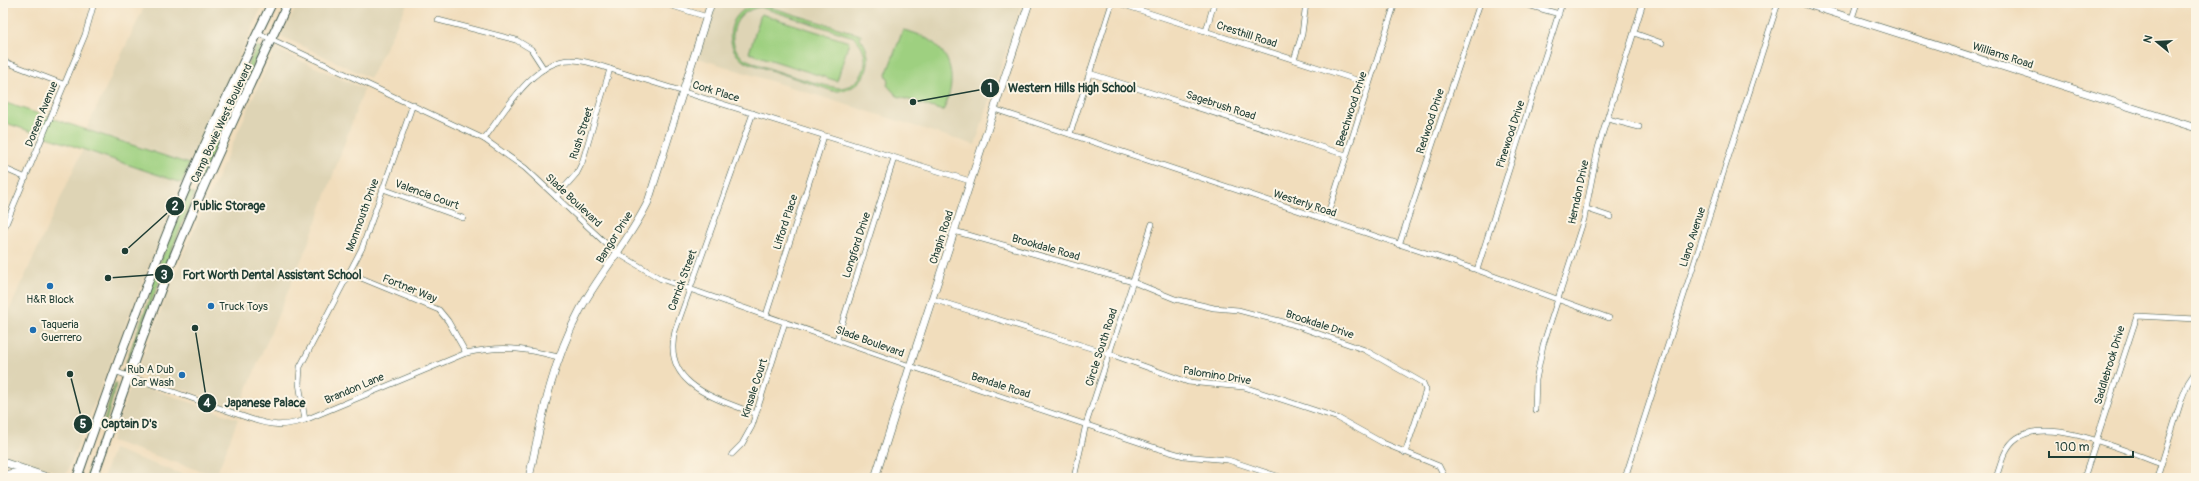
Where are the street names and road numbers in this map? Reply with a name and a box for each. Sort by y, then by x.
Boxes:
street label: Cresthill Road [1215,19,1279,50]
street label: Williams Road [1971,40,2035,71]
street label: Camp Bowie West Boulevard [188,62,255,185]
street label: Beechwood Drive [1333,69,1370,148]
street label: Cork Place [691,78,741,105]
street label: Doreen Avenue [22,79,61,149]
street label: Redwood Drive [1414,86,1447,155]
street label: Sagebrush Road [1184,88,1257,123]
street label: Pinewood Drive [1493,98,1528,169]
street label: Rush Street [567,105,596,161]
street label: Herndon Drive [1565,158,1592,225]
street label: Slade Boulevard [543,171,605,230]
street label: Monmouth Drive [343,176,382,253]
street label: Valencia Court [393,177,461,212]
street label: Westerly Road [1271,187,1338,220]
street label: Lifford Place [770,192,801,252]
street label: Llano Avenue [1677,205,1708,269]
street label: Bangor Drive [593,209,636,266]
street label: Chapin Road [927,209,956,266]
street label: Longford Drive [840,210,873,280]
street label: Brookdale Road [1010,232,1081,263]
street label: Carrick Street [665,247,700,313]
street label: Fortner Way [381,272,439,305]
street label: Circle South Road [1083,306,1120,388]
street label: Brookdale Drive [1284,307,1356,342]
street label: Slade Boulevard [834,323,906,360]
street label: Saddlebrook Drive [2091,324,2128,406]
street label: Kinsale Court [739,356,770,419]
street label: Palomino Drive [1182,364,1252,387]
street label: Brandon Lane [322,370,386,407]
street label: Bendale Road [970,370,1032,401]

